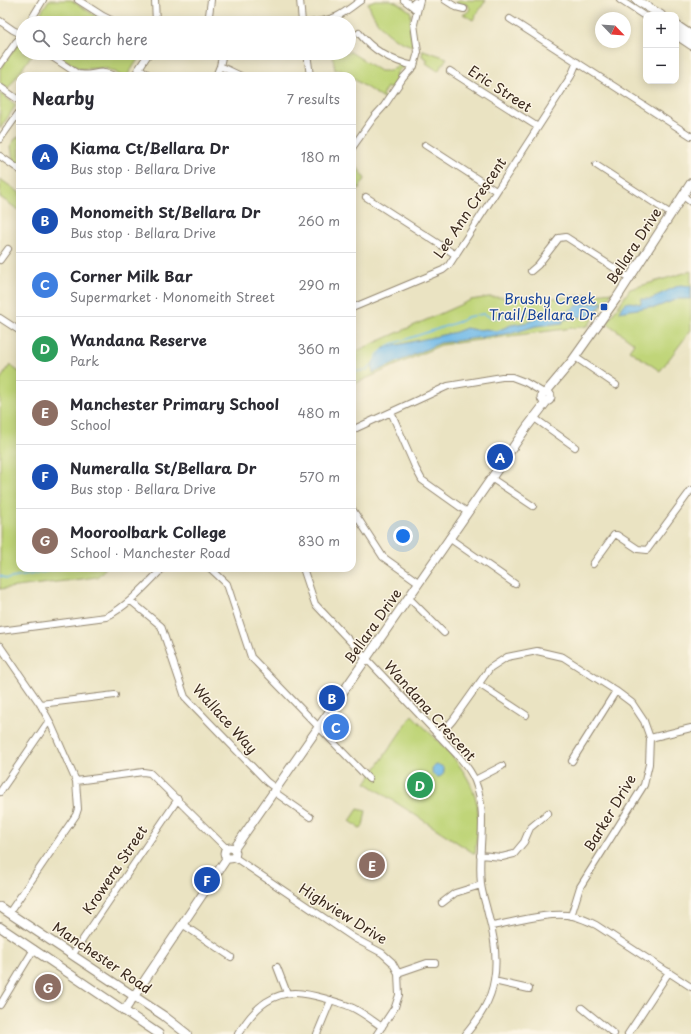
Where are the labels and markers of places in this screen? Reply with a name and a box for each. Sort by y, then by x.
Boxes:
place label: Brushy Creek Trail/Bellara Dr [489,288,597,325]
marker: Brushy Creek Trail/Bellara Dr [599,302,609,312]
pin: A [487,442,513,472]
pin: B [319,683,345,713]
pin: C [323,712,349,742]
pin: D [407,770,433,800]
pin: E [359,850,385,880]
pin: F [194,865,220,895]
pin: G [35,972,61,1002]

